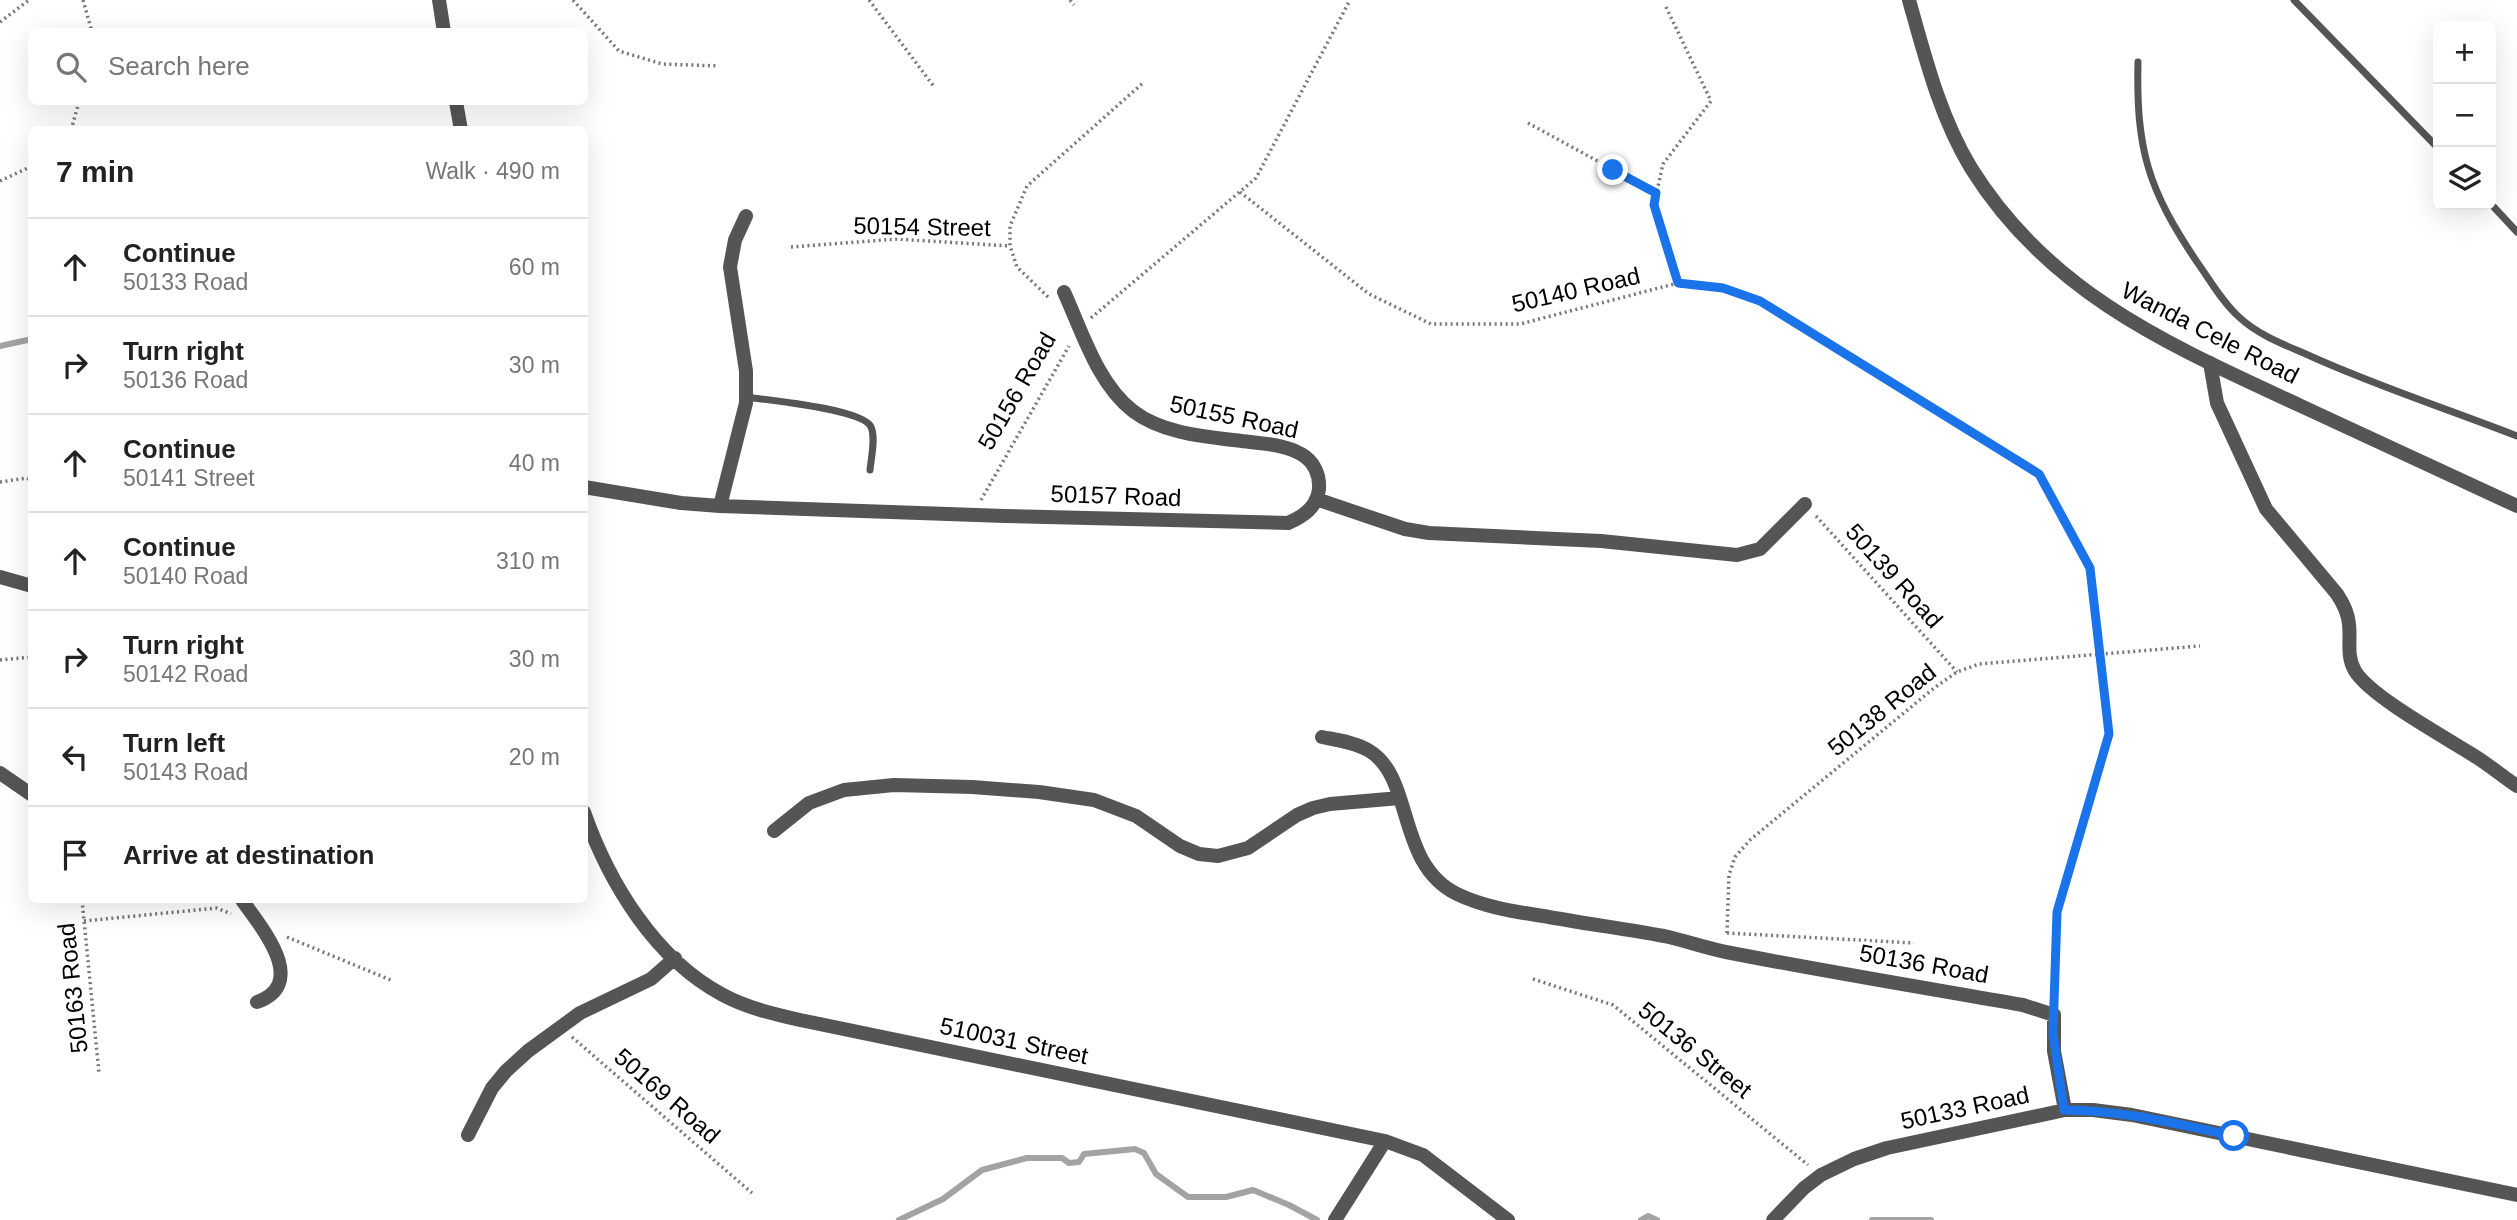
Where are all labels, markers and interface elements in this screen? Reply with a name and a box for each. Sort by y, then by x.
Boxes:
map controls [2433,21,2496,210]
button: + [2433,21,2496,84]
search box [28,28,588,105]
icon: search [52,48,90,86]
text: Search here [108,51,250,81]
button: − [2433,84,2496,147]
button: layers [2433,147,2496,210]
route end [1597,154,1628,185]
text: 7 min [56,155,134,188]
text: Walk · 490 m [425,158,560,184]
street label: 50154 Street [853,212,991,241]
text: Continue [123,238,236,268]
icon: ahead [56,248,94,286]
text: 60 m [509,254,560,280]
street label: 50140 Road [1509,262,1643,317]
text: 50133 Road [123,269,248,295]
street label: Wanda Cele Road [2117,276,2303,389]
street label: 50156 Road [972,327,1061,454]
text: Turn right [123,336,244,366]
icon: right [56,346,94,384]
text: 30 m [509,352,560,378]
text: 50136 Road [123,367,248,393]
street label: 50155 Road [1167,390,1301,443]
text: Continue [123,434,236,464]
icon: ahead [56,444,94,482]
text: 40 m [509,450,560,476]
text: 50141 Street [123,465,255,491]
street label: 50157 Road [1050,480,1182,511]
street label: 50139 Road [1841,518,1948,633]
text: Continue [123,532,236,562]
icon: ahead [56,542,94,580]
text: 310 m [496,548,560,574]
text: 50140 Road [123,563,248,589]
text: Turn right [123,630,244,660]
icon: right [56,640,94,678]
text: 30 m [509,646,560,672]
street label: 50138 Road [1822,658,1941,761]
text: 50142 Road [123,661,248,687]
text: Turn left [123,728,225,758]
icon: left [56,738,94,776]
text: 20 m [509,744,560,770]
text: 50143 Road [123,759,248,785]
icon: arrive [56,836,94,874]
text: Arrive at destination [123,840,374,870]
street label: 50163 Road [52,922,93,1054]
street label: 50136 Road [1857,939,1991,988]
street label: 50136 Street [1633,996,1757,1104]
street label: 510031 Street [938,1012,1091,1069]
street label: 50169 Road [609,1043,726,1149]
street label: 50133 Road [1898,1081,2032,1134]
route start [2218,1120,2249,1151]

